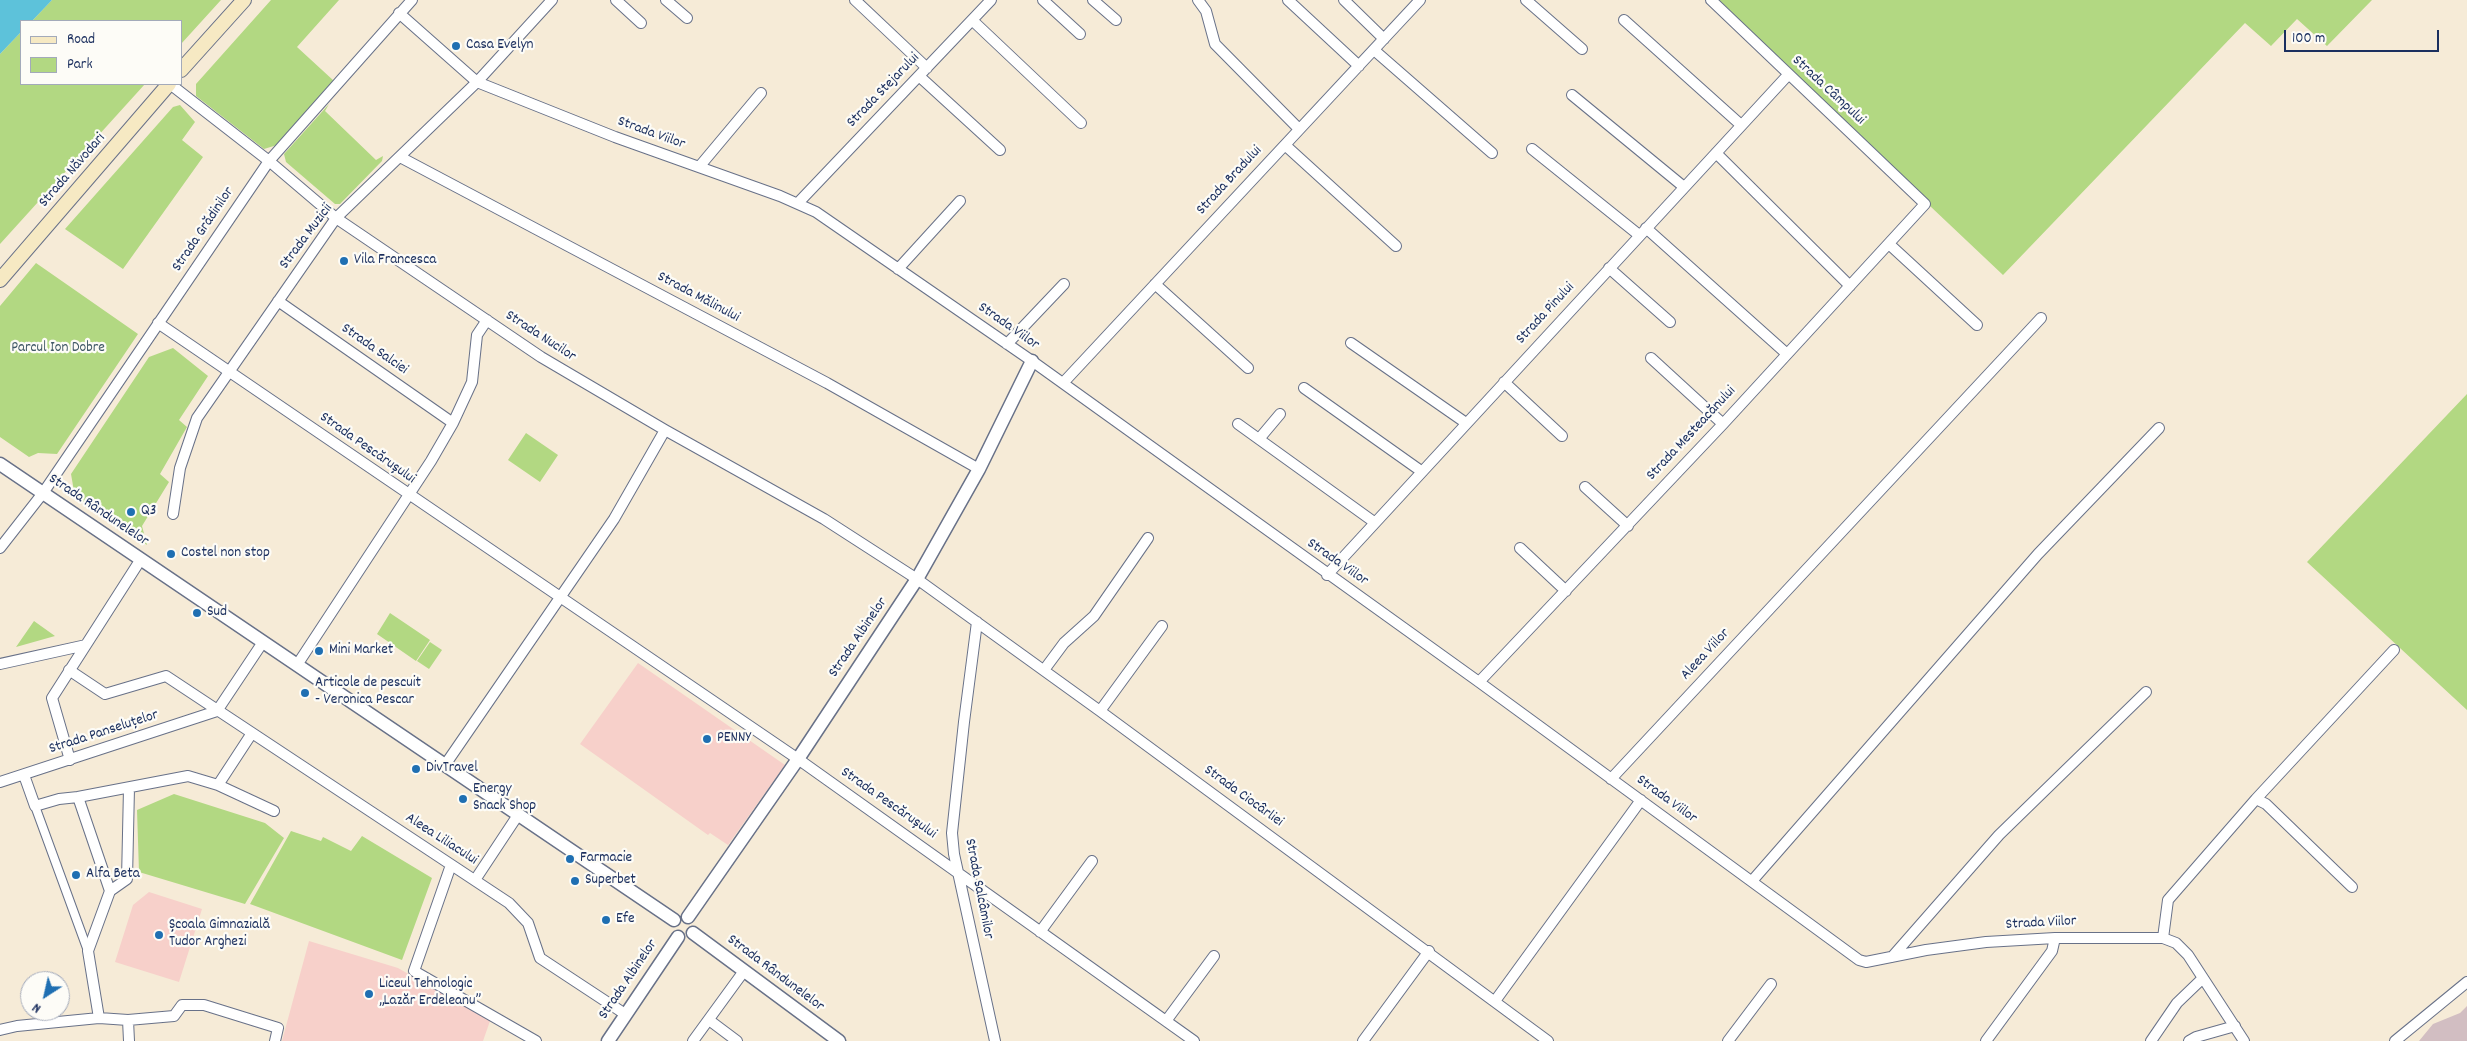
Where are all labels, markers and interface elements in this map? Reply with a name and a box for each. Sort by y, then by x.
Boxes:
legend [20,20,182,85]
scale bar [2287,20,2442,52]
text: 100 m [2292,28,2325,50]
text: Road [67,29,95,51]
place label: Casa Evelyn [466,37,533,55]
marker: Casa Evelyn [450,40,462,52]
street label: Strada Stejarului [844,50,924,132]
street label: Strada Câmpului [1788,52,1868,130]
text: Park [67,54,93,76]
street label: Strada Viilor [615,113,687,155]
street label: Strada Năvodari [36,130,110,212]
street label: Strada Bradului [1193,143,1267,219]
street label: Strada Grădinilor [169,184,239,276]
street label: Strada Muzicii [276,201,338,273]
place label: Vila Francesca [354,252,436,270]
marker: Vila Francesca [338,255,350,267]
street label: Strada Mălinului [654,269,742,327]
street label: Strada Pinului [1513,279,1579,349]
street label: Strada Viilor [974,299,1042,355]
street label: Strada Nucilor [501,307,579,367]
street label: Strada Salciei [337,320,411,380]
park label: Parcul Ion Dobre [11,340,105,358]
street label: Strada Mesteacănului [1644,383,1740,485]
street label: Strada Pescărușului [316,409,418,489]
street label: Strada Rândunelelor [44,471,152,551]
place label: Q3 [141,503,156,521]
marker: Q3 [125,506,137,518]
street label: Strada Viilor [1303,535,1371,591]
place label: Costel non stop [181,545,270,563]
marker: Costel non stop [165,548,177,560]
street label: Strada Albinelor [826,595,892,681]
place label: Sud [207,604,227,622]
marker: Sud [191,607,203,619]
street label: Aleea Viilor [1678,625,1734,685]
place label: Mini Market [329,642,393,660]
marker: Mini Market [313,645,325,657]
place label: Articole de pescuit - Veronica Pescar [315,675,421,710]
marker: Articole de pescuit - Veronica Pescar [299,687,311,699]
street label: Strada Panseluțelor [47,707,161,759]
place label: PENNY [717,730,751,748]
marker: PENNY [701,733,713,745]
place label: DivTravel [426,760,478,778]
street label: Strada Ciocârliei [1200,762,1286,832]
marker: DivTravel [410,763,422,775]
street label: Strada Pescărușului [837,764,939,844]
street label: Strada Viilor [1632,772,1700,828]
place label: Energy Snack Shop [473,781,536,816]
marker: Energy Snack Shop [457,793,469,805]
street label: Aleea Liliacului [401,810,481,870]
street label: Strada Salcâmilor [959,837,997,941]
place label: Farmacie [580,850,632,868]
marker: Farmacie [564,853,576,865]
place label: Alfa Beta [86,866,140,884]
marker: Alfa Beta [70,869,82,881]
place label: Superbet [585,872,636,890]
marker: Superbet [569,875,581,887]
place label: Efe [616,911,635,929]
street label: Strada Viilor [2005,913,2077,935]
marker: Efe [600,914,612,926]
place label: Școala Gimnazială Tudor Arghezi [169,917,270,952]
marker: Școala Gimnazială Tudor Arghezi [153,929,165,941]
street label: Strada Rândunelelor [723,932,827,1016]
street label: Strada Albinelor [596,937,662,1023]
north arrow [20,971,70,1021]
place label: Liceul Tehnologic „Lazăr Erdeleanu” [379,976,481,1011]
marker: Liceul Tehnologic „Lazăr Erdeleanu” [363,988,375,1000]
text: N [28,997,46,1018]

